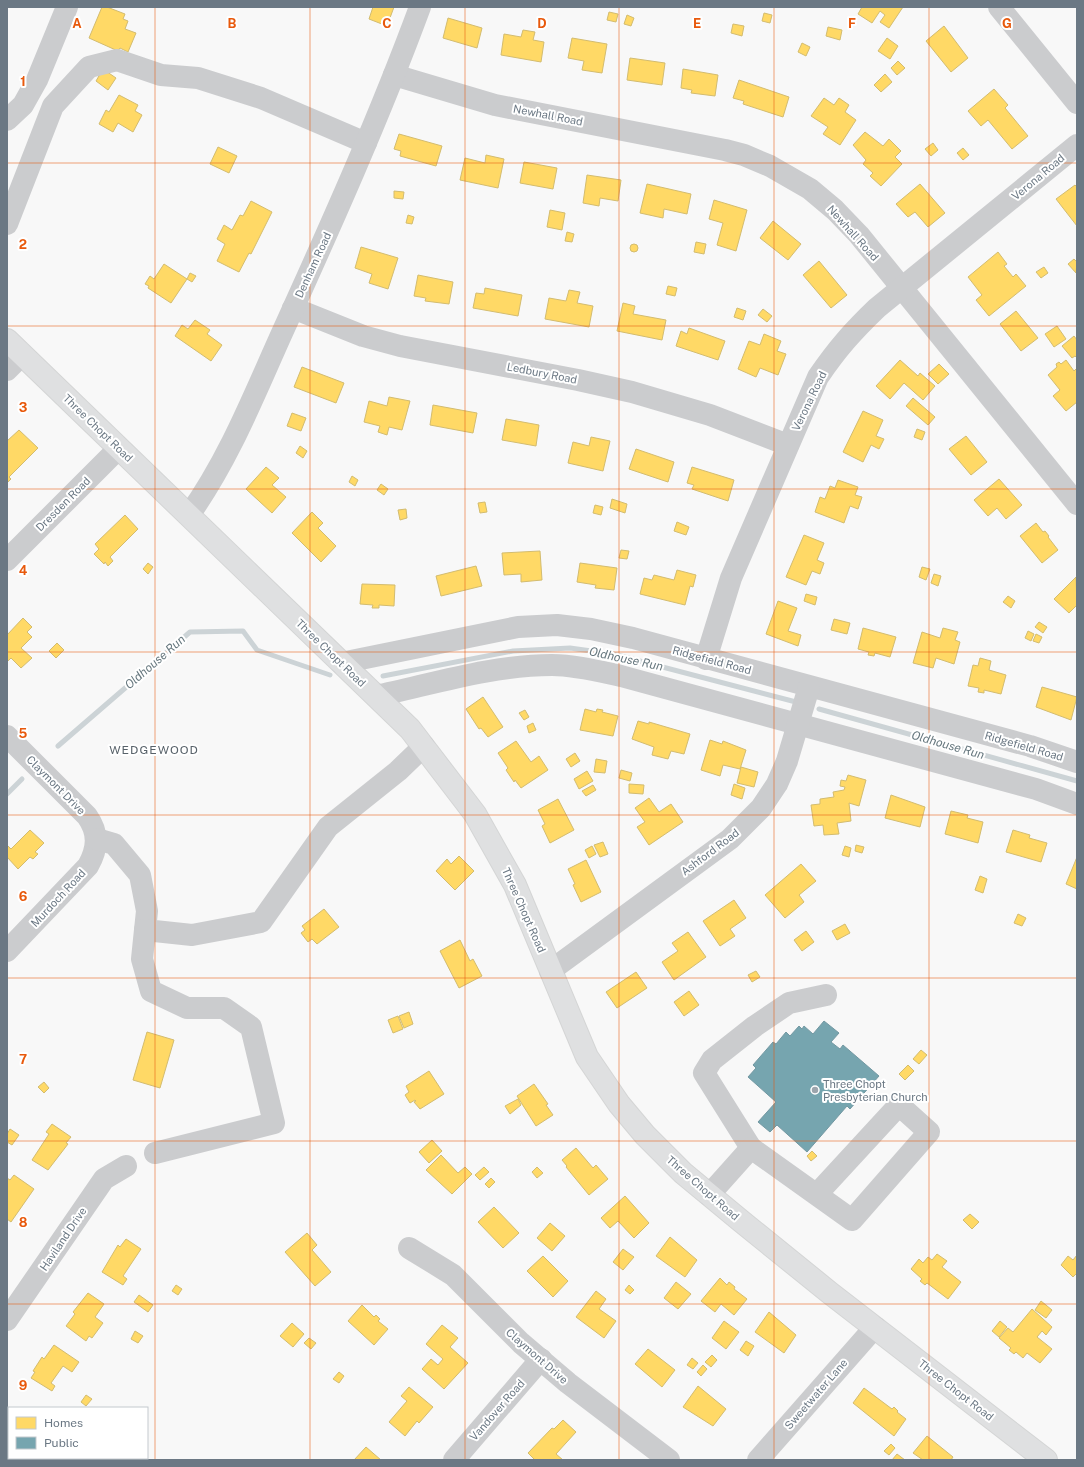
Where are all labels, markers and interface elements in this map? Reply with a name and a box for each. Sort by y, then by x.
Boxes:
text: A [72,16,82,31]
text: B [228,16,237,31]
text: C [382,16,392,31]
text: D [537,16,547,31]
text: E [693,16,701,31]
text: F [848,16,856,31]
text: G [1002,16,1012,31]
text: 1 [20,74,26,89]
street label: Newhall Road [512,102,584,128]
street label: Verona Road [1009,152,1067,202]
street label: Newhall Road [825,203,881,263]
street label: Denham Road [293,230,333,300]
text: 2 [19,237,27,252]
street label: Ledbury Road [506,360,578,386]
street label: Verona Road [789,369,829,433]
street label: Three Chopt Road [61,392,135,464]
text: 3 [19,400,28,415]
street label: Dresden Road [33,474,93,534]
text: 4 [19,563,28,578]
street label: Three Chopt Road [294,617,368,689]
water label: Oldhouse Run [122,632,188,692]
water label: Oldhouse Run [588,644,665,674]
street label: Ridgefield Road [671,644,753,676]
text: 5 [19,726,28,741]
water label: Oldhouse Run [910,728,986,762]
street label: Ridgefield Road [983,729,1065,763]
district label: WEDGEWOOD [109,743,199,757]
street label: Claymont Drive [24,753,88,817]
street label: Ashford Road [679,826,741,878]
street label: Three Chopt Road [500,866,548,954]
street label: Murdoch Road [28,867,88,929]
text: 6 [19,889,28,904]
text: 7 [19,1052,27,1067]
place label: Three Chopt Presbyterian Church [823,1078,928,1103]
marker: Three Chopt Presbyterian Church [810,1085,820,1095]
street label: Three Chopt Road [665,1153,741,1223]
street label: Haviland Drive [37,1205,89,1273]
text: 8 [19,1215,28,1230]
street label: Claymont Drive [504,1326,570,1386]
street label: Sweetwater Lane [782,1357,850,1431]
street label: Three Chopt Road [916,1357,996,1423]
street label: Vandover Road [467,1377,527,1443]
text: 9 [19,1378,27,1393]
legend [8,1407,148,1459]
text: Homes [44,1416,83,1430]
text: Public [44,1436,79,1450]

